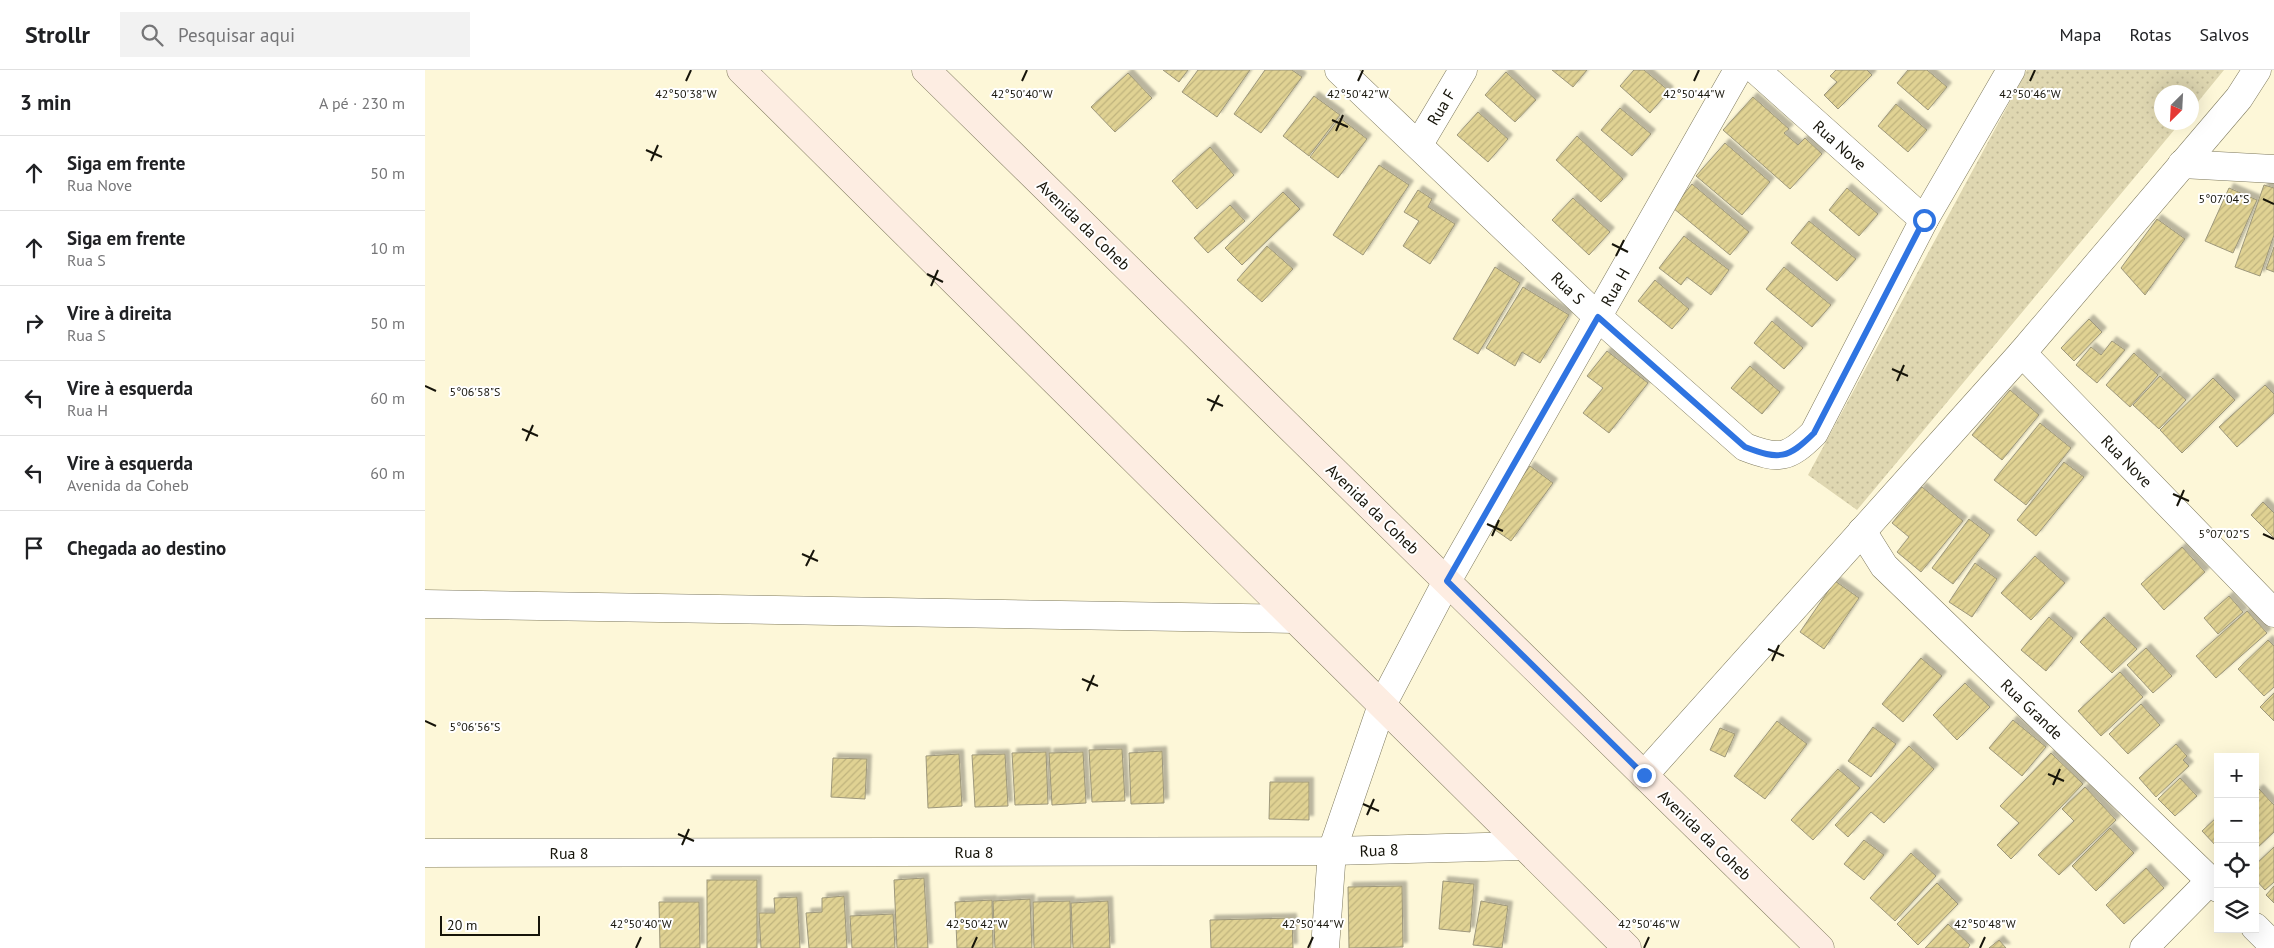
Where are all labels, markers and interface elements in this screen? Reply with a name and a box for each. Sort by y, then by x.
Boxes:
search box [120,12,470,57]
text: Strollr [25,19,90,50]
icon: search [138,21,166,49]
text: Pesquisar aqui [178,23,295,47]
text: Mapa [2060,23,2101,46]
text: Rotas [2129,23,2172,46]
text: Salvos [2200,23,2249,46]
street label: Rua F [1423,85,1459,129]
north arrow [2154,85,2199,130]
text: 42°50'38"W [655,86,717,101]
text: 42°50'40"W [991,86,1053,101]
text: 42°50'42"W [1327,86,1389,101]
text: 42°50'44"W [1663,86,1725,101]
text: 42°50'46"W [1999,86,2061,101]
text: 3 min [20,89,71,116]
text: A pé · 230 m [319,93,405,113]
street label: Rua Nove [1809,116,1871,174]
text: Siga em frente [67,151,185,175]
icon: ahead [20,159,48,187]
text: 50 m [370,163,405,183]
text: Rua Nove [67,175,132,195]
street label: Avenida da Coheb [1033,175,1135,275]
text: 5°07'04"S [2199,191,2249,206]
route start [1913,209,1936,232]
text: Siga em frente [67,226,185,250]
icon: ahead [20,234,48,262]
text: 10 m [370,238,405,258]
text: Rua S [67,250,106,270]
street label: Rua H [1596,264,1634,310]
street label: Rua S [1547,267,1589,309]
text: Vire à direita [67,301,172,325]
icon: right [20,309,48,337]
text: 50 m [370,313,405,333]
text: Rua S [67,325,106,345]
text: Vire à esquerda [67,376,193,400]
icon: left [20,384,48,412]
text: 5°06'58"S [450,384,500,399]
text: 60 m [370,388,405,408]
text: Rua H [67,400,108,420]
street label: Rua Nove [2097,431,2157,491]
text: Vire à esquerda [67,451,193,475]
icon: left [20,459,48,487]
street label: Avenida da Coheb [1322,459,1424,559]
text: 60 m [370,463,405,483]
text: Avenida da Coheb [67,475,189,495]
text: 5°07'02"S [2199,526,2249,541]
icon: arrive [20,534,48,562]
text: Chegada ao destino [67,536,226,560]
street label: Rua Grande [1997,674,2067,744]
text: 5°06'56"S [450,719,500,734]
map controls [2214,753,2259,933]
button: + [2214,753,2259,798]
route end [1633,764,1656,787]
street label: Avenida da Coheb [1654,785,1756,885]
button: − [2214,798,2259,843]
street label: Rua 8 [1359,839,1399,861]
street label: Rua 8 [955,842,993,862]
street label: Rua 8 [550,843,588,863]
button: locate [2214,843,2259,888]
button: layers [2214,888,2259,933]
scale bar [440,913,540,936]
text: 20 m [447,916,477,934]
text: 42°50'40"W [610,916,672,931]
text: 42°50'42"W [946,916,1008,931]
text: 42°50'44"W [1282,916,1344,931]
text: 42°50'46"W [1618,916,1680,931]
text: 42°50'48"W [1954,916,2016,931]

